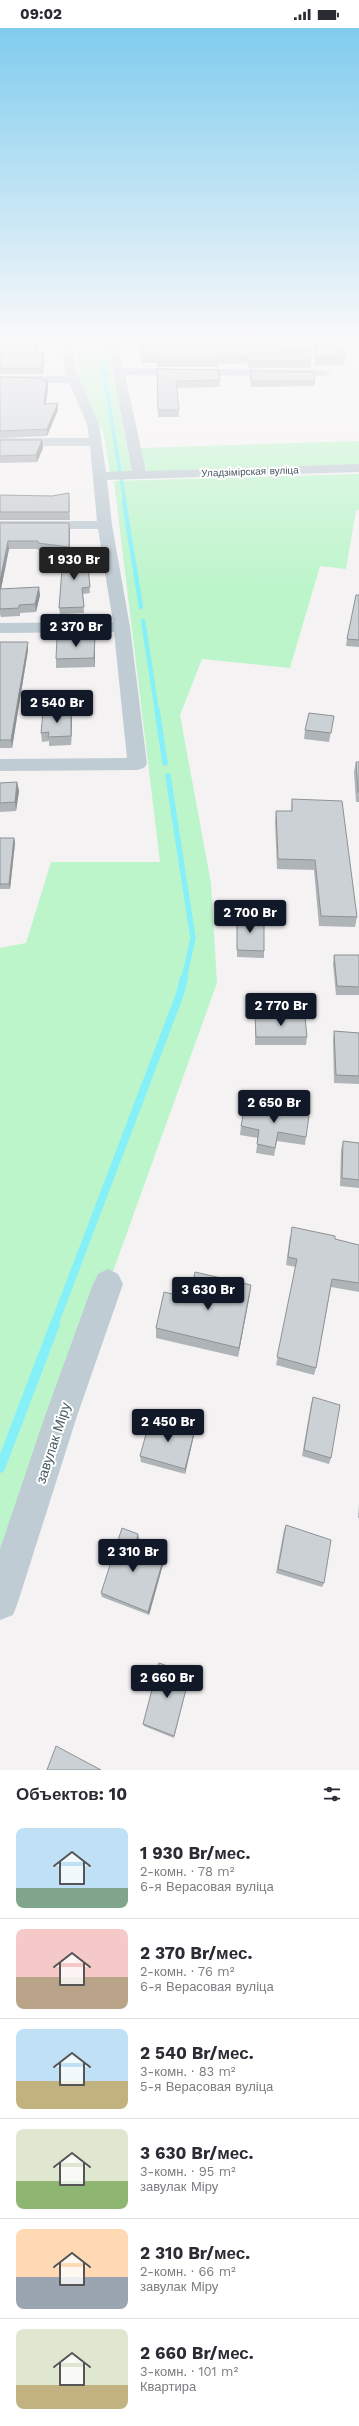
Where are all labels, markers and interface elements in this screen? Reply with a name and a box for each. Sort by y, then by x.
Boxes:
text: 09:02 [20,5,62,23]
street label: Уладзімірская вуліца [201,464,299,479]
pin: 1 930 Br [33,547,115,581]
text: 1 930 Br [48,552,100,567]
pin: 2 370 Br [35,614,117,648]
text: 2 370 Br [50,619,102,634]
pin: 2 540 Br [16,690,98,724]
text: 2 540 Br [30,695,84,710]
pin: 2 700 Br [209,900,291,934]
text: 2 700 Br [223,905,277,920]
pin: 2 770 Br [240,993,322,1027]
text: 2 770 Br [254,998,308,1013]
pin: 2 650 Br [233,1090,315,1124]
text: 2 650 Br [247,1095,301,1110]
pin: 3 630 Br [167,1277,249,1311]
text: 3 630 Br [181,1282,235,1297]
street label: завулак Міру [32,1400,74,1486]
pin: 2 450 Br [127,1409,209,1443]
text: 2 450 Br [141,1414,195,1429]
pin: 2 310 Br [92,1539,174,1573]
text: 2 310 Br [107,1544,159,1559]
pin: 2 660 Br [126,1665,208,1699]
text: 2 660 Br [140,1670,194,1685]
icon: filters [321,1783,343,1805]
text: Объектов: 10 [16,1784,127,1804]
text: 1 930 Br/мес. [140,1843,250,1863]
icon: home [48,1844,96,1892]
text: 2-комн. · 78 m² [140,1864,234,1879]
text: 6-я Верасовая вуліца [140,1879,274,1894]
text: 2 370 Br/мес. [140,1943,252,1963]
icon: home [48,1945,96,1993]
text: 2-комн. · 76 m² [140,1964,234,1979]
text: 6-я Верасовая вуліца [140,1979,274,1994]
text: 2 540 Br/мес. [140,2043,254,2063]
icon: home [48,2045,96,2093]
text: 3-комн. · 83 m² [140,2064,236,2079]
text: 5-я Верасовая вуліца [140,2079,273,2094]
text: 3 630 Br/мес. [140,2143,253,2163]
icon: home [48,2145,96,2193]
text: 3-комн. · 95 m² [140,2164,236,2179]
text: завулак Міру [140,2179,218,2194]
text: 2 310 Br/мес. [140,2243,250,2263]
icon: home [48,2245,96,2293]
text: 2-комн. · 66 m² [140,2264,236,2279]
text: завулак Міру [140,2279,218,2294]
text: 2 660 Br/мес. [140,2343,254,2363]
icon: home [48,2345,96,2393]
text: 3-комн. · 101 m² [140,2364,238,2379]
text: Квартира [140,2379,196,2394]

